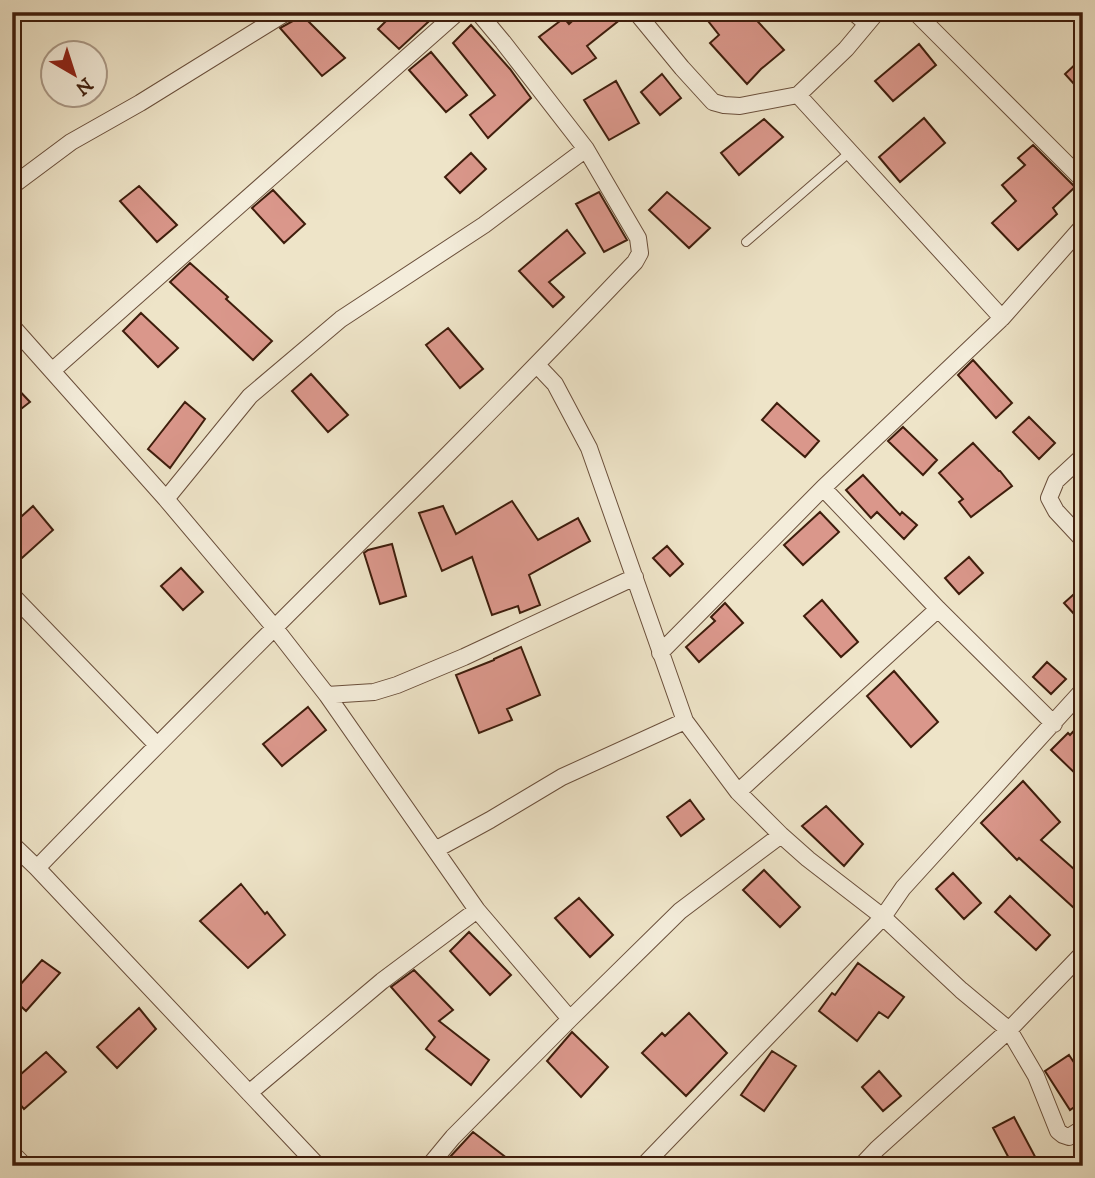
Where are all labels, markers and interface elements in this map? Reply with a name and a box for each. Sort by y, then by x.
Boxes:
north arrow [38,38,108,108]
text: N [70,72,97,100]

